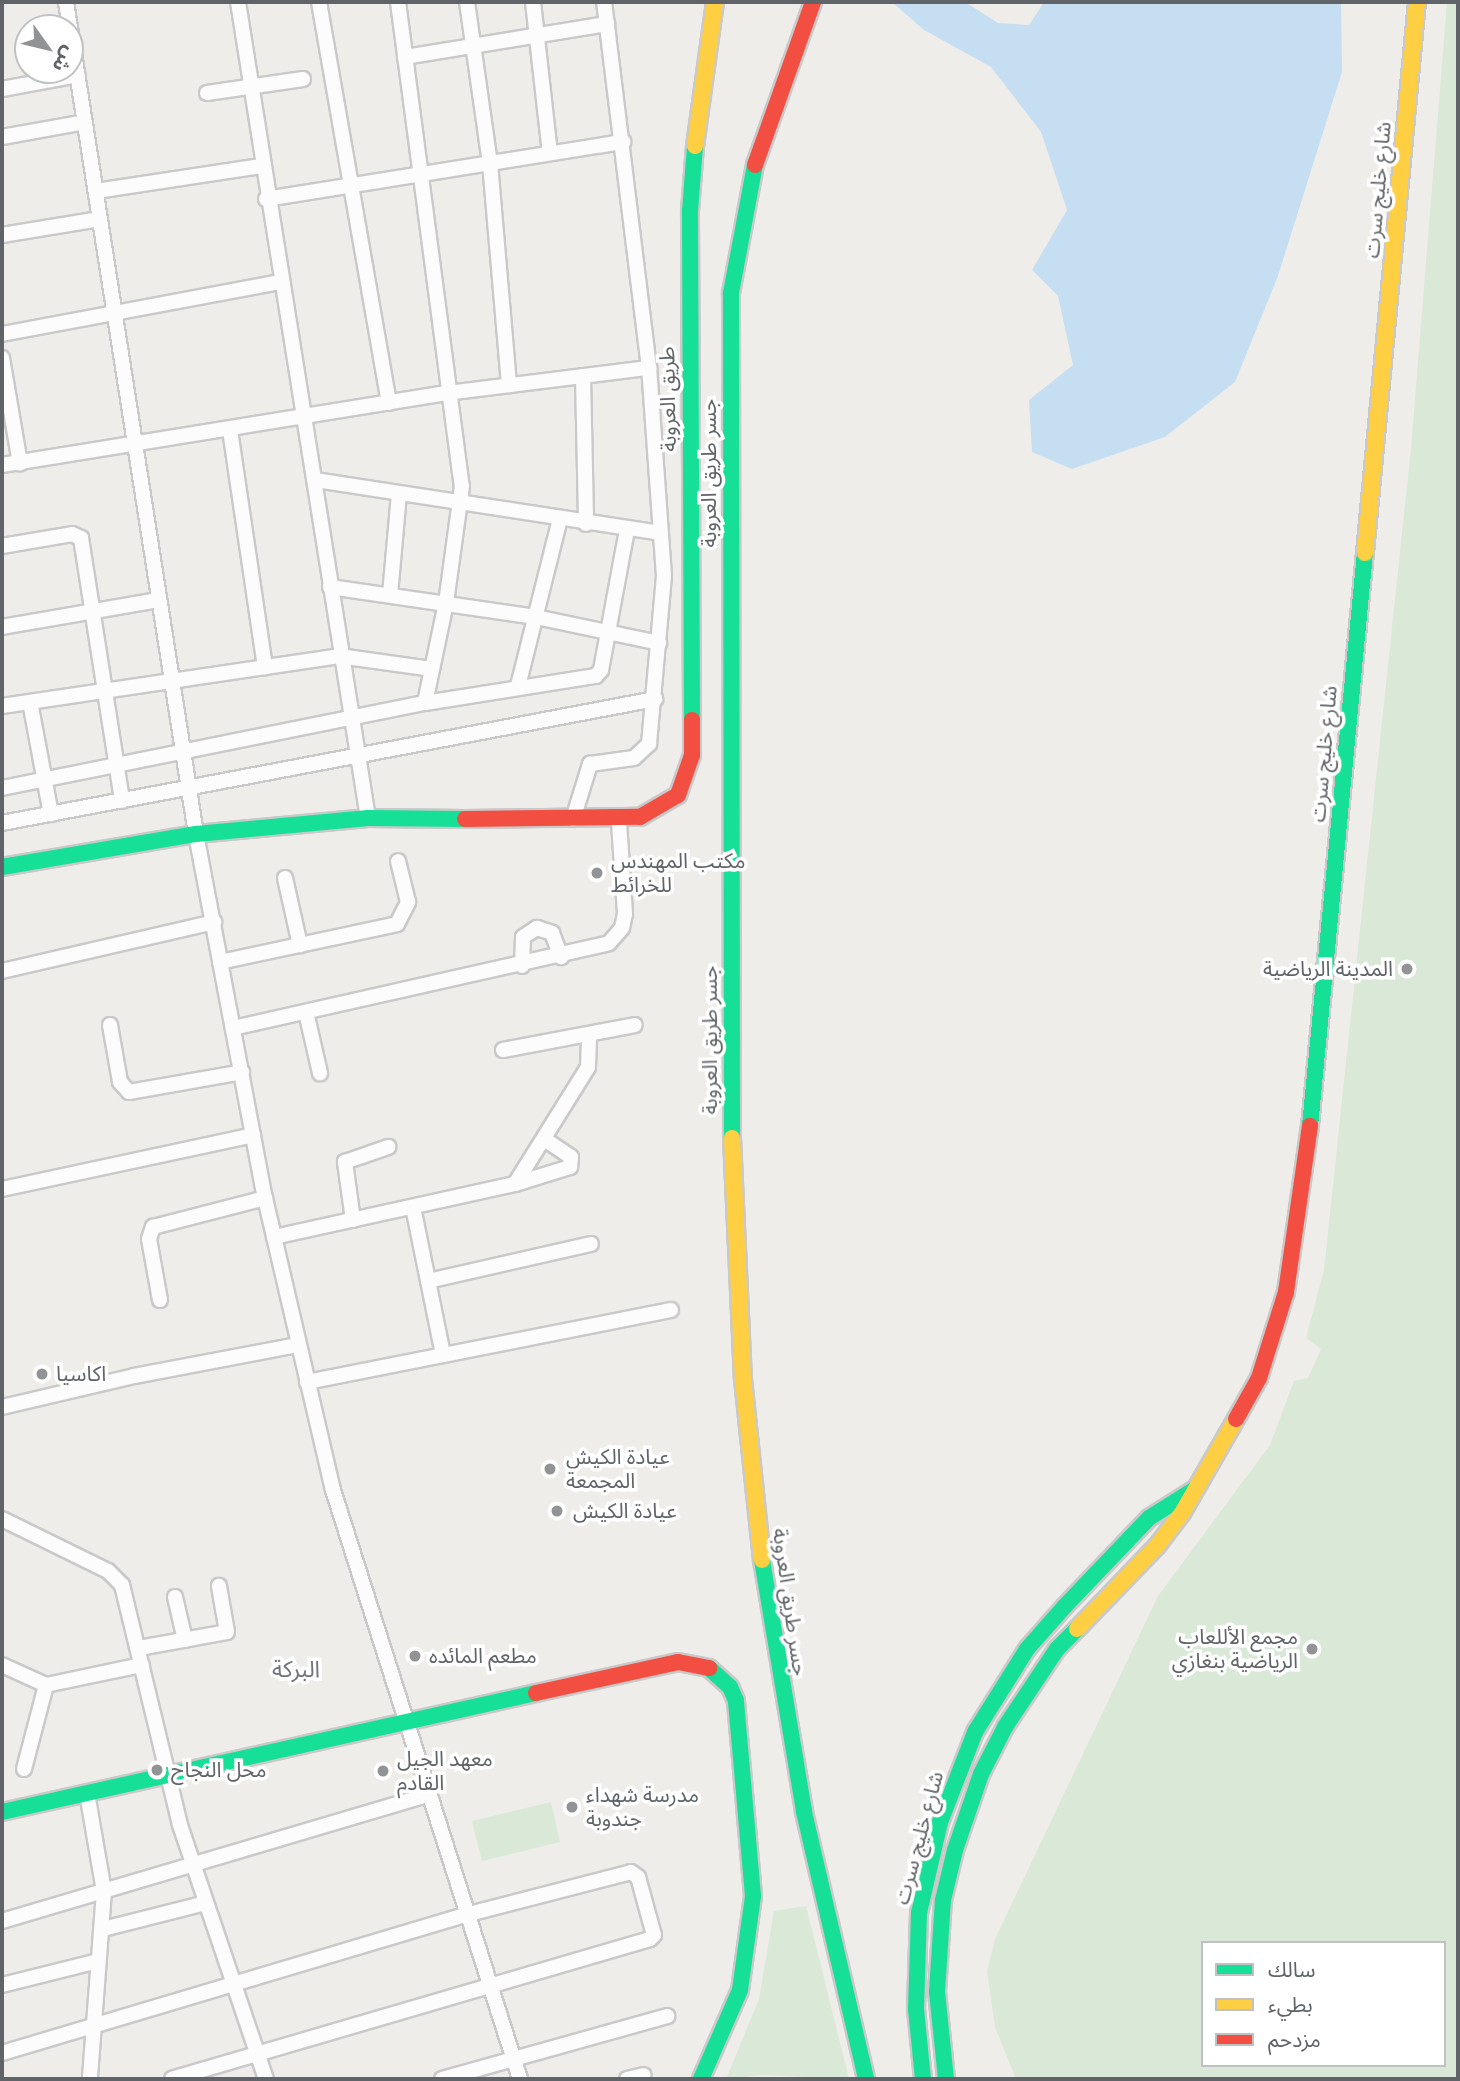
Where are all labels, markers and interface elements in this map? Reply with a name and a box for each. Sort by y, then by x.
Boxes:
north arrow [14,14,84,84]
text: ش [48,43,81,77]
street label: شارع خليج سرت [1359,121,1397,259]
street label: طريق العروبة [654,346,682,452]
street label: جسر طريق العروبة [696,399,722,547]
street label: شارع خليج سرت [1305,685,1343,823]
place label: مكتب المهندس للخرائط [611,848,746,898]
marker: مكتب المهندس للخرائط [589,865,605,881]
place label: المدينة الرياضية [1263,956,1393,982]
marker: المدينة الرياضية [1399,961,1415,977]
street label: جسر طريق العروبة [697,966,723,1114]
place label: اكاسيا [56,1361,106,1387]
marker: اكاسيا [34,1366,50,1382]
place label: عيادة الكيش المجمعة [566,1444,670,1494]
marker: عيادة الكيش المجمعة [540,1459,560,1479]
place label: عيادة الكيش [573,1498,677,1524]
marker: عيادة الكيش [547,1501,567,1521]
street label: جسر طريق العروبة [767,1527,813,1677]
place label: مجمع الأللعاب الرياضية بنغازي [1172,1624,1298,1674]
marker: مجمع الأللعاب الرياضية بنغازي [1304,1641,1320,1657]
place label: مطعم المائده [429,1643,537,1669]
marker: مطعم المائده [407,1648,423,1664]
district label: البركة [272,1655,320,1683]
place label: معهد الجيل القادم [397,1746,493,1796]
place label: محل النجاح [171,1757,266,1783]
marker: محل النجاح [149,1762,165,1778]
marker: معهد الجيل القادم [375,1763,391,1779]
street label: شارع خليج سرت [889,1769,949,1907]
place label: مدرسة شهداء جندوبة [586,1782,699,1832]
marker: مدرسة شهداء جندوبة [564,1799,580,1815]
legend [1201,1941,1446,2067]
text: سالك [1268,1957,1315,1982]
text: بطيء [1268,1992,1313,2017]
text: مزدحم [1268,2027,1321,2052]

